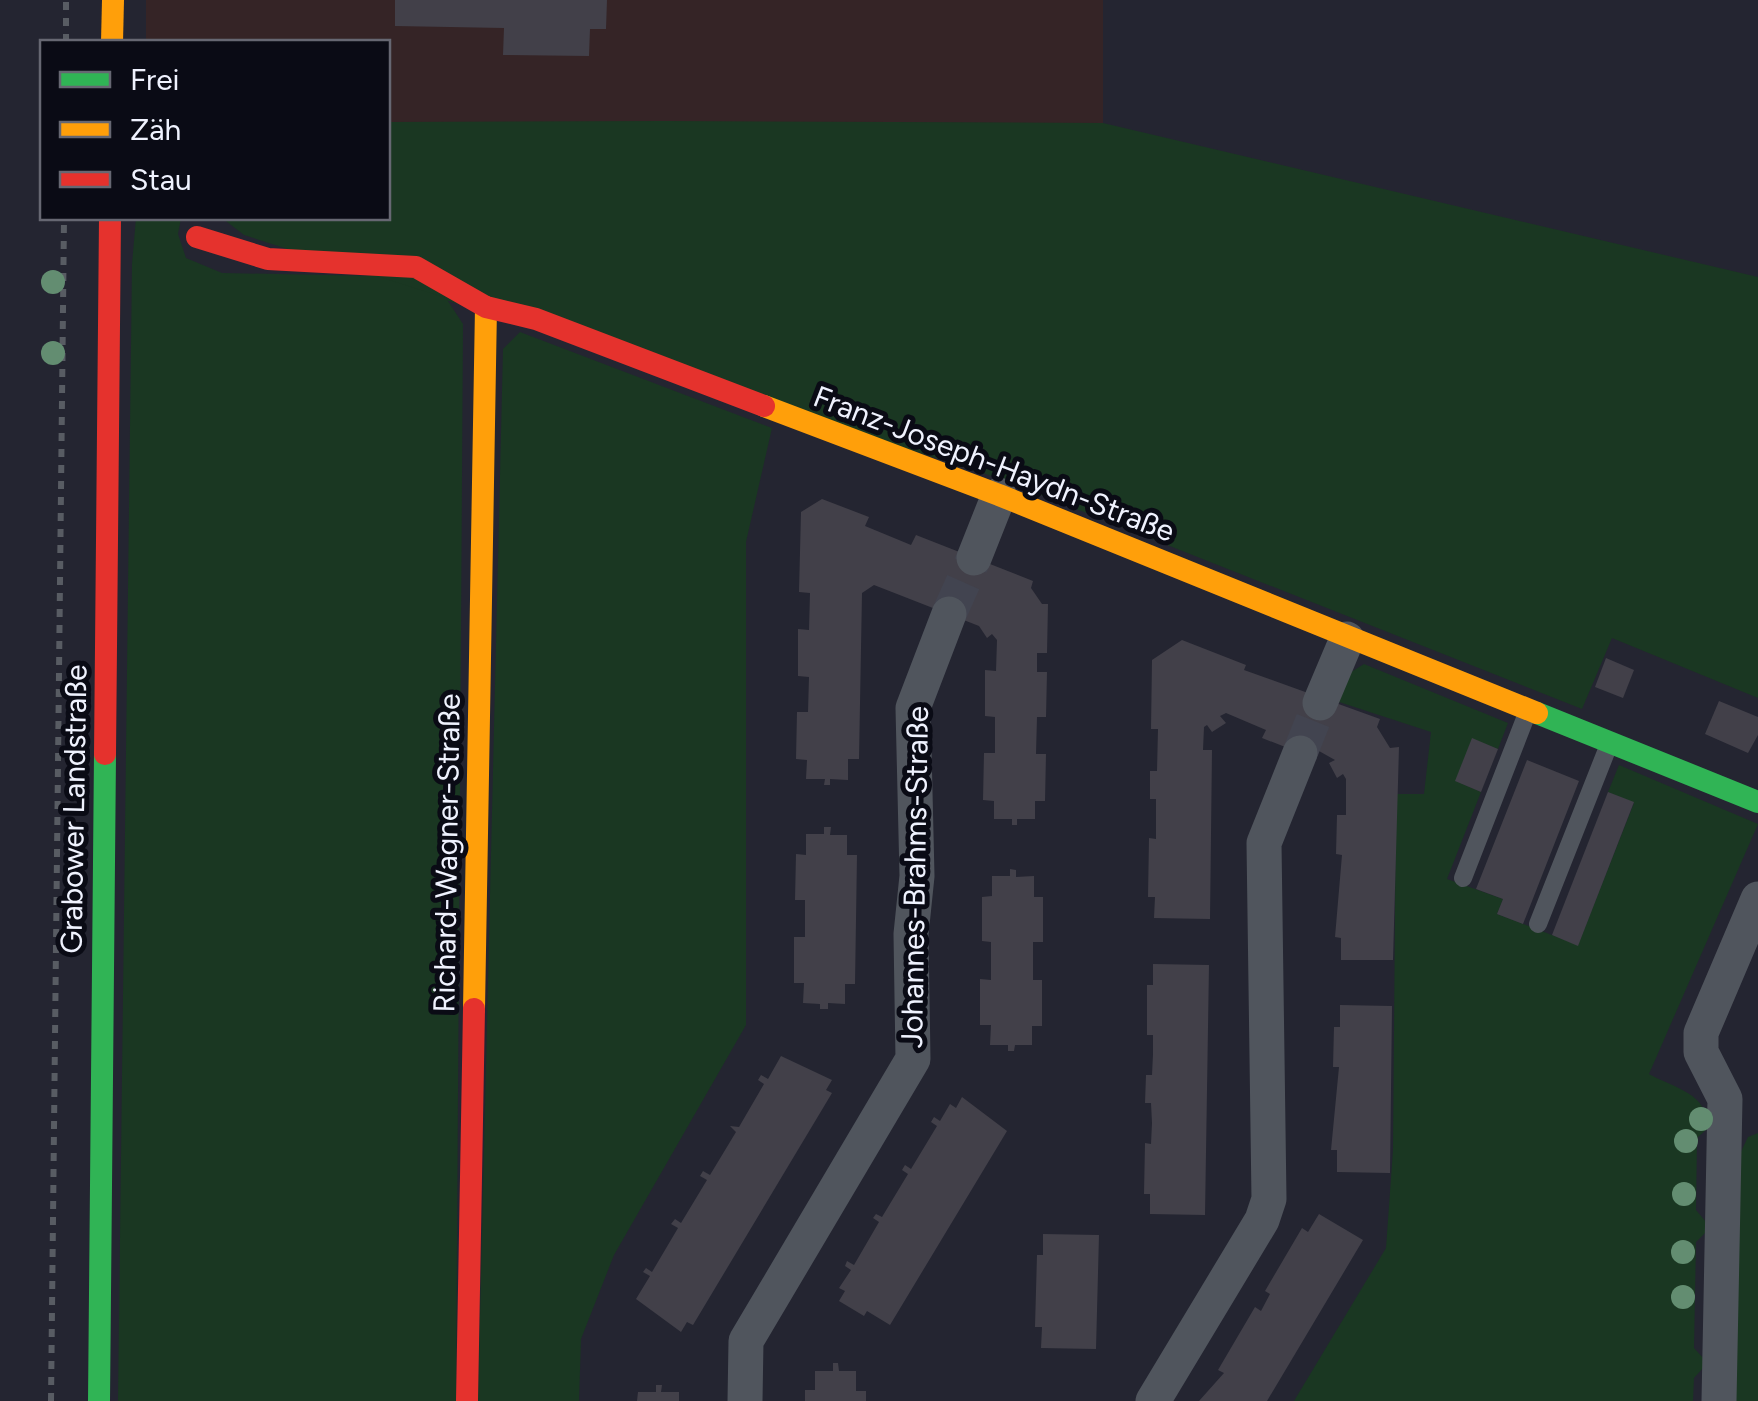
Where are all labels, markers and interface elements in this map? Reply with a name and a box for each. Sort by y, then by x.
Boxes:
legend [40,40,390,220]
text: Frei [130,61,179,98]
text: Zäh [130,111,181,148]
text: Stau [130,161,192,198]
street label: Franz-Joseph-Haydn-Straße [808,377,1180,550]
street label: Grabower Landstraße [52,664,95,954]
street label: Richard-Wagner-Straße [425,693,468,1013]
street label: Johannes-Brahms-Straße [893,706,936,1048]

